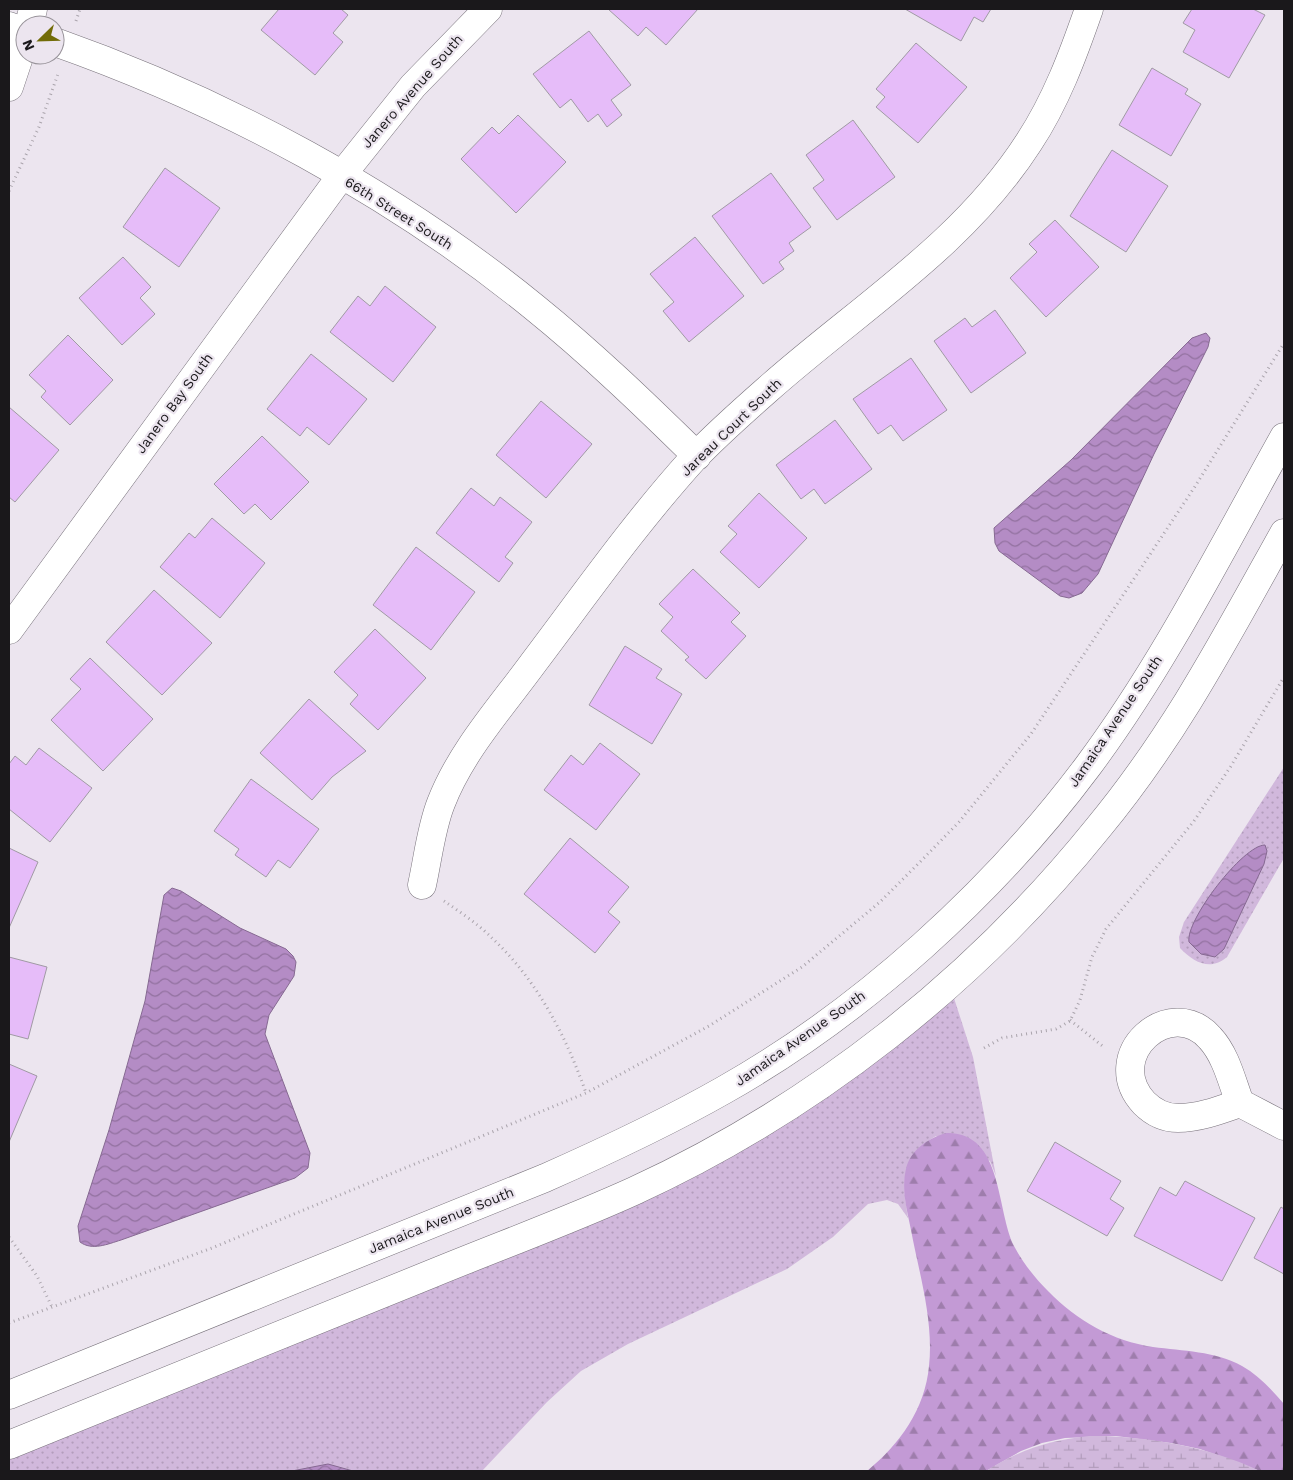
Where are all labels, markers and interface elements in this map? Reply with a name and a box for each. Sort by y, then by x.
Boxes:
north arrow [15,15,65,65]
street label: Janero Avenue South [358,31,466,151]
text: N [19,37,37,53]
street label: 66th Street South [342,173,456,253]
street label: Janero Bay South [132,350,216,456]
street label: Jareau Court South [677,375,785,479]
street label: Jamaica Avenue South [1065,652,1165,790]
street label: Jamaica Avenue South [732,987,868,1089]
street label: Jamaica Avenue South [366,1184,516,1256]

